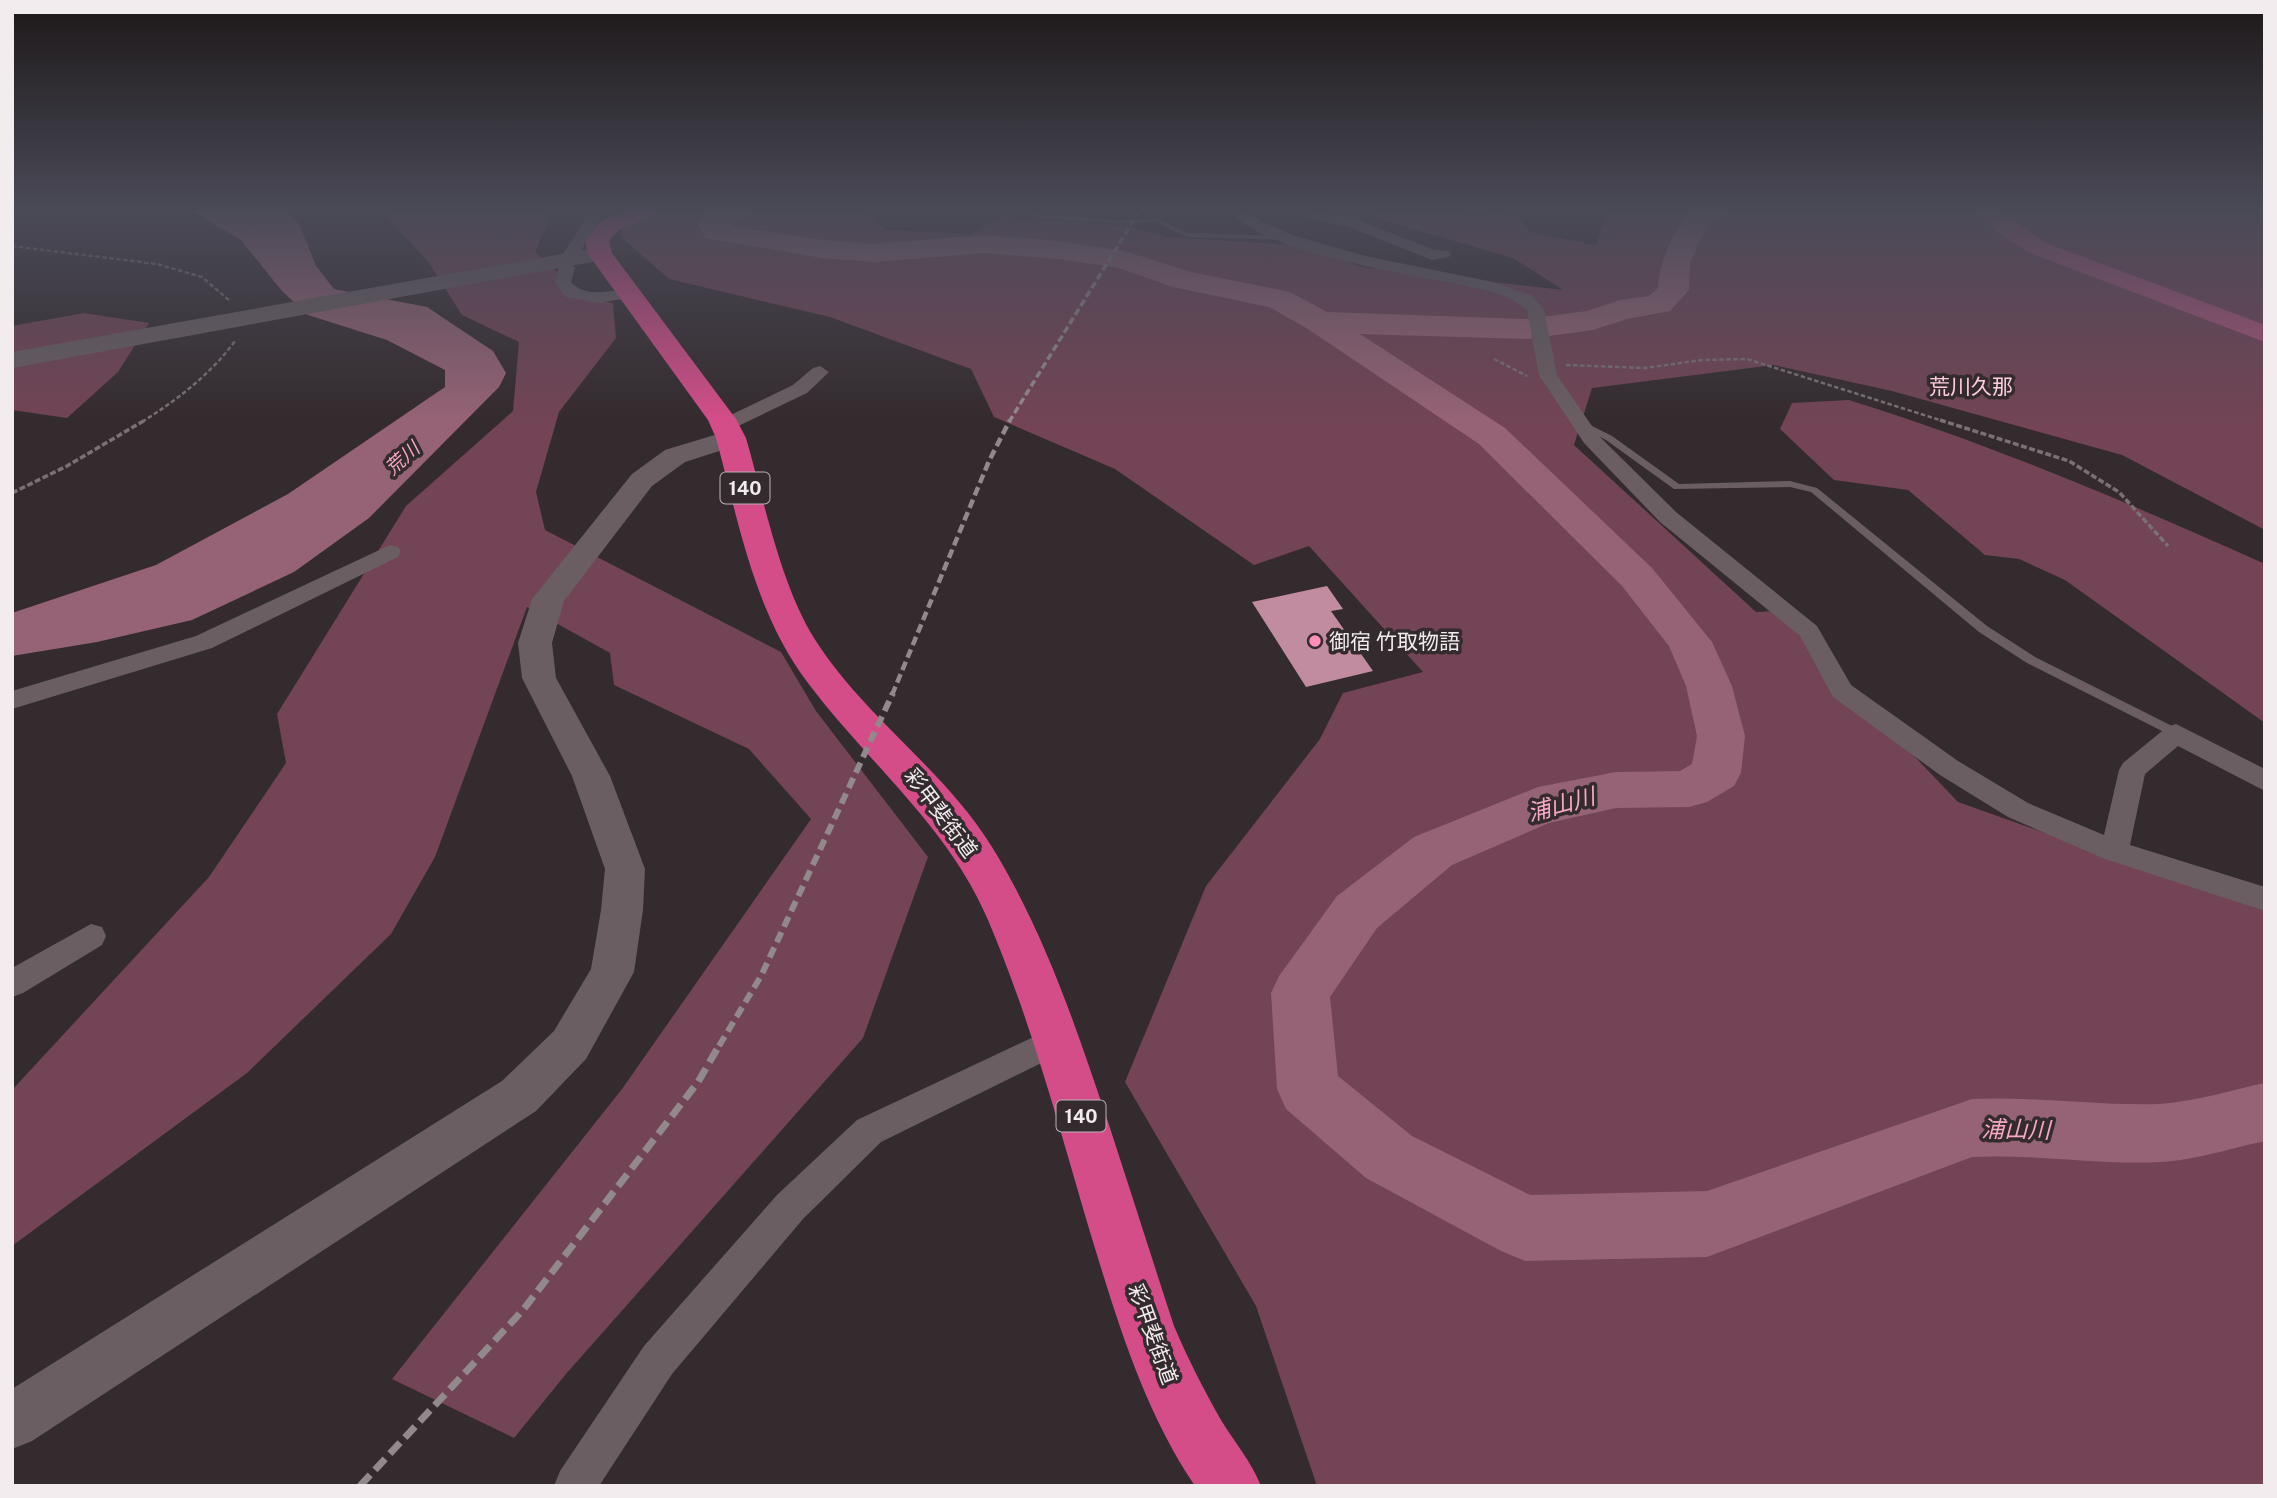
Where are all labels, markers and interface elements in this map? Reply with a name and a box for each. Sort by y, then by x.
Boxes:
district label: 荒川久那 [1929,374,2013,399]
water label: 荒川 [381,436,425,479]
road number: 140 [720,472,770,503]
place label: 御宿 竹取物語 [1329,629,1460,654]
marker: 御宿 竹取物語 [1307,633,1323,649]
street label: 彩甲斐街道 [899,764,983,862]
water label: 浦山川 [1524,781,1601,826]
road number: 140 [1056,1100,1106,1132]
water label: 浦山川 [1981,1115,2054,1143]
street label: 彩甲斐街道 [1123,1280,1183,1388]

